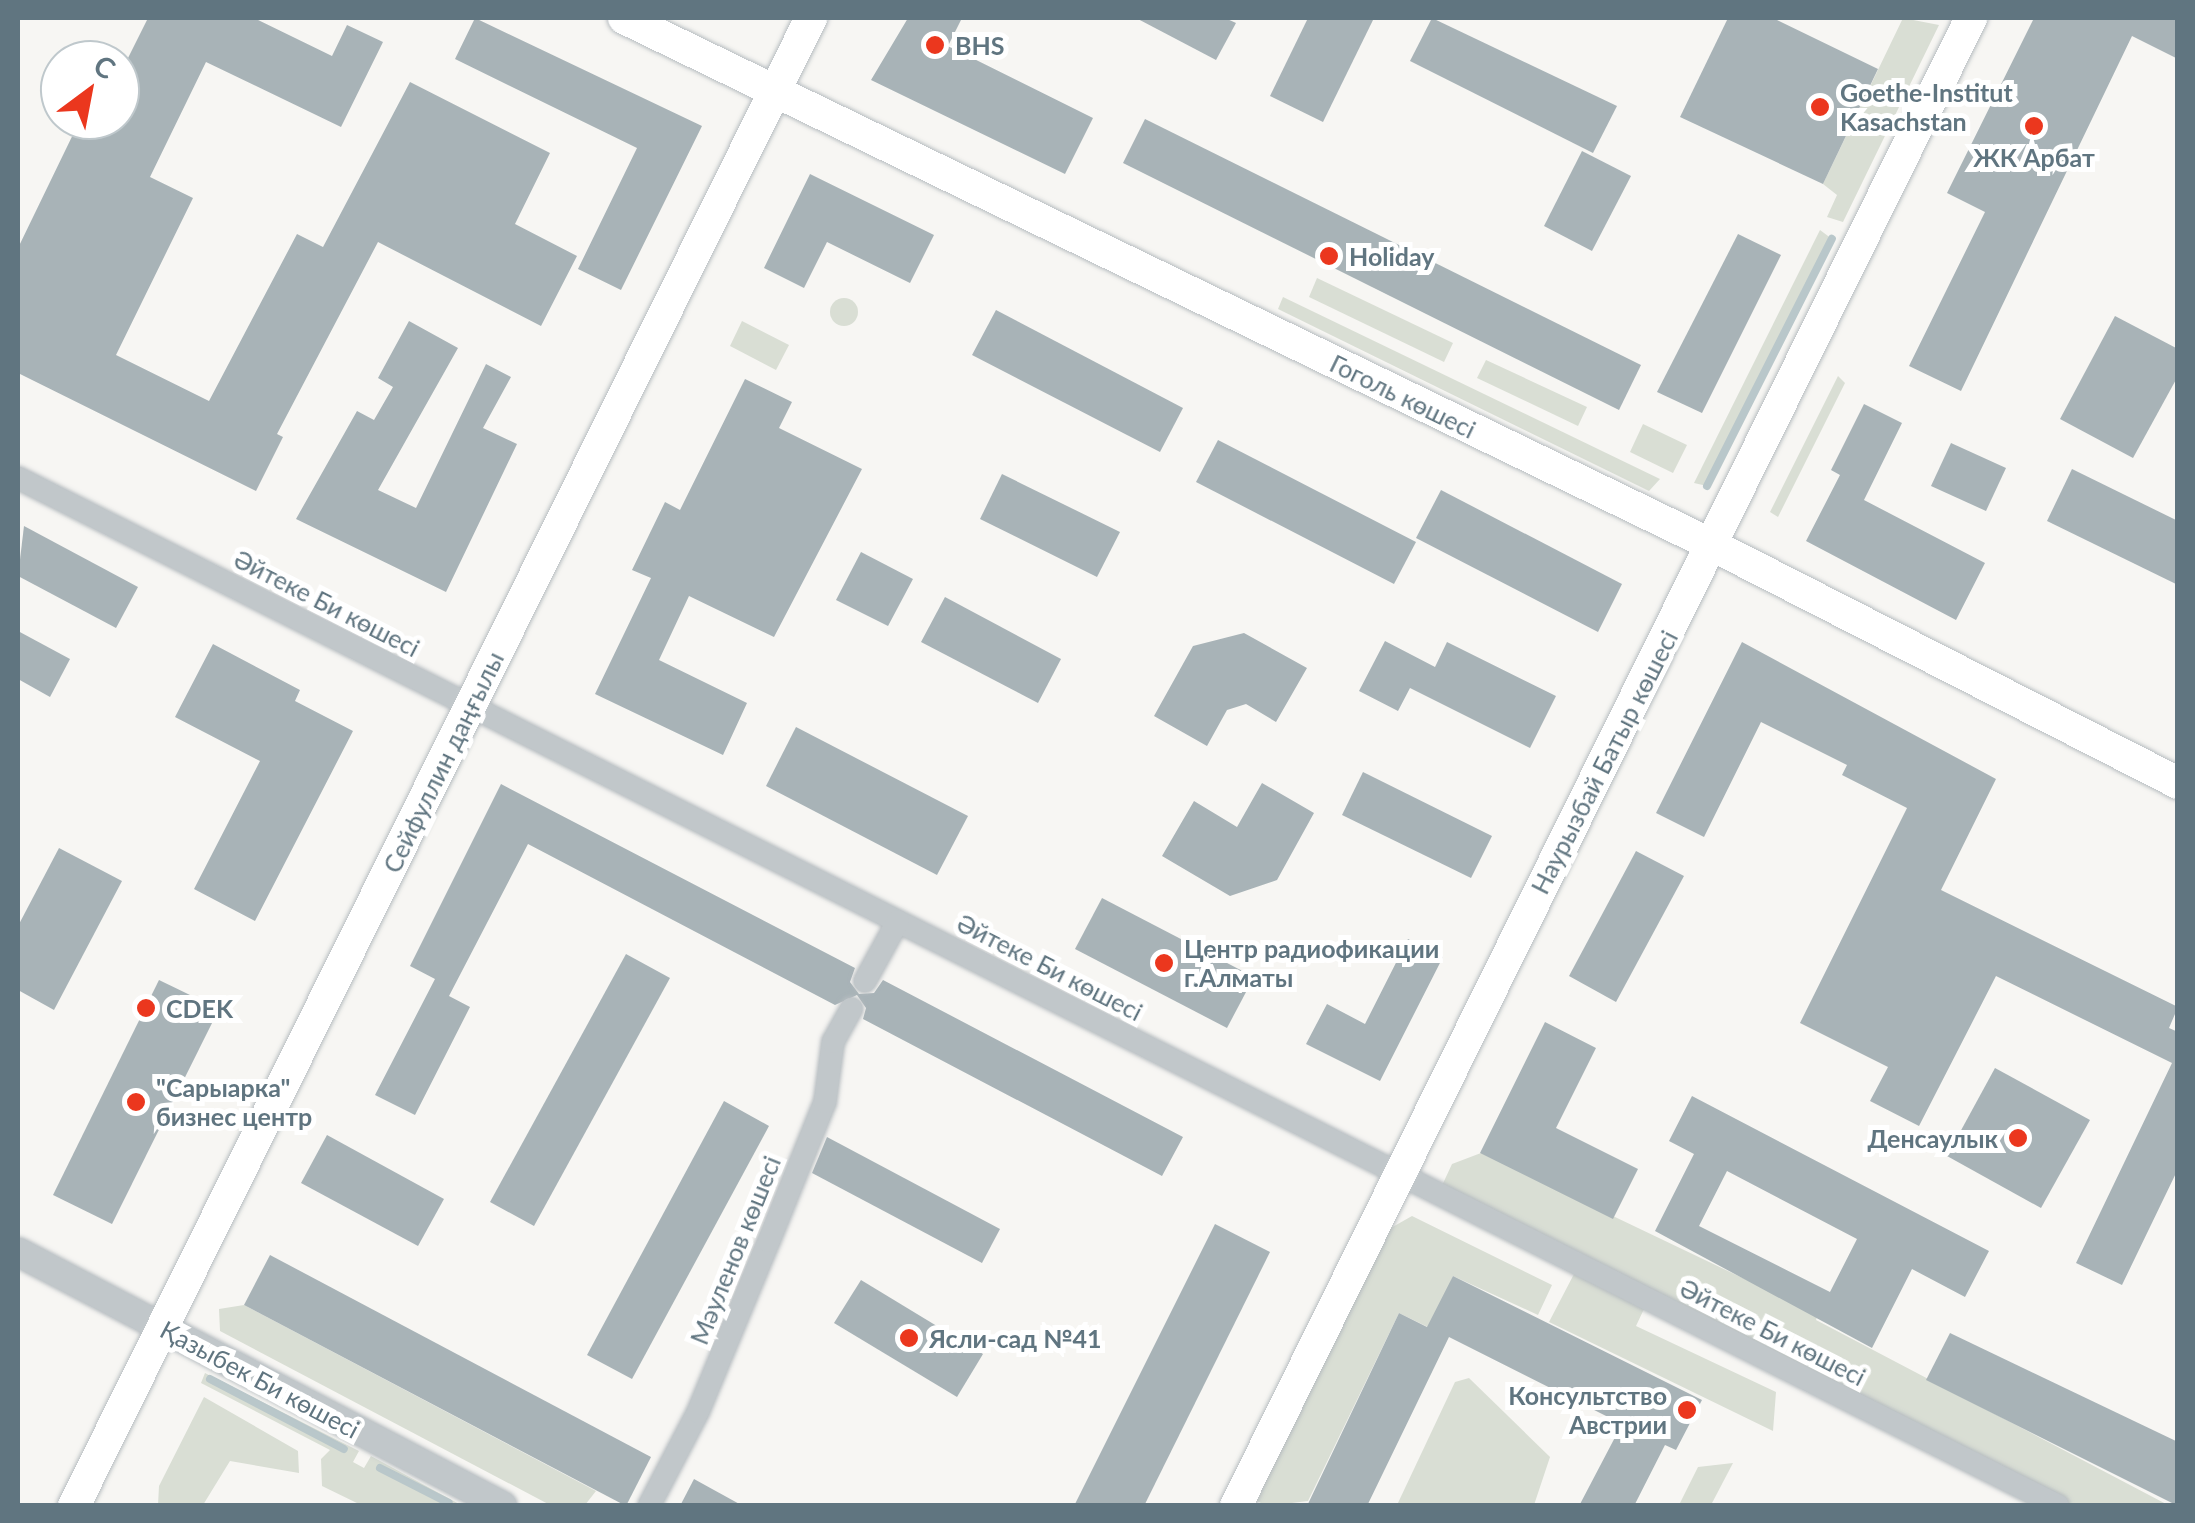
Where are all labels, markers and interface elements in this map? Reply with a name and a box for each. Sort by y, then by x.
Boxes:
place label: BHS [955,30,1004,60]
marker: BHS [924,34,946,56]
north arrow [40,40,140,140]
text: С [88,47,122,86]
place label: Goethe-Institut Kasachstan [1840,78,2013,137]
marker: Goethe-Institut Kasachstan [1809,96,1831,118]
marker: ЖК Арбат [2023,115,2045,137]
place label: ЖК Арбат [1973,142,2095,172]
place label: Holiday [1349,241,1434,271]
marker: Holiday [1318,245,1340,267]
street label: Гоголь көшесі [1325,348,1481,444]
street label: Әйтеке Би көшесі [229,543,425,663]
street label: Наурызбай Батыр көшесі [1524,625,1684,899]
street label: Сейфуллин даңғылы [376,647,510,877]
street label: Әйтеке Би көшесі [952,907,1148,1027]
place label: Центр радиофикации г.Алматы [1184,934,1439,993]
marker: Центр радиофикации г.Алматы [1153,952,1175,974]
place label: CDEK [166,993,233,1023]
marker: CDEK [135,997,157,1019]
place label: "Сарыарка" бизнес центр [156,1073,312,1132]
marker: "Сарыарка" бизнес центр [125,1091,147,1113]
place label: Денсаулык [1867,1123,1998,1153]
marker: Денсаулык [2007,1127,2029,1149]
street label: Мәуленов көшесі [684,1151,786,1349]
street label: Әйтеке Би көшесі [1675,1272,1871,1392]
street label: Қазыбек Би көшесі [155,1314,365,1444]
place label: Ясли-сад №41 [929,1323,1102,1353]
marker: Ясли-сад №41 [898,1327,920,1349]
place label: Консультство Австрии [1508,1381,1667,1440]
marker: Консультство Австрии [1676,1399,1698,1421]

